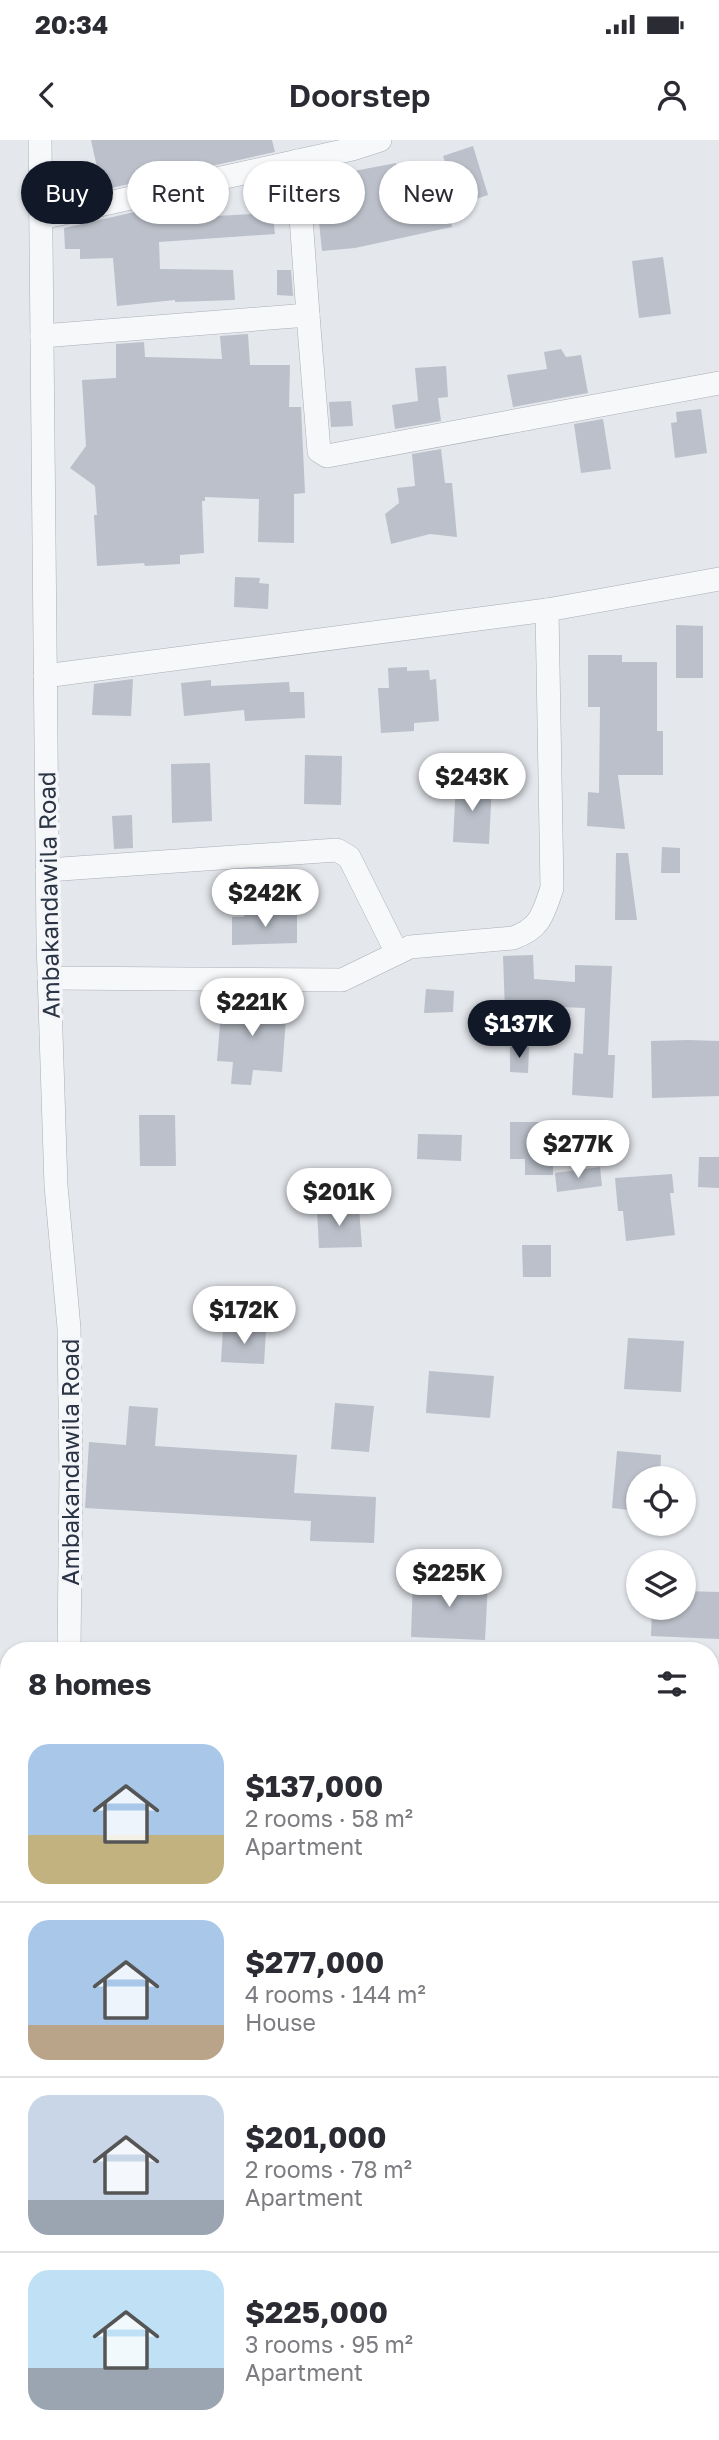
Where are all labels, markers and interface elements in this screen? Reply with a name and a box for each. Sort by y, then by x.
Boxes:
text: 20:34 [35,9,108,40]
icon: back [28,76,66,114]
text: Doorstep [288,76,431,114]
icon: person [653,76,691,114]
chip: Buy [21,161,113,224]
chip: Rent [127,161,229,224]
chip: Filters [243,161,365,224]
chip: New [379,161,478,224]
pin: $243K [423,754,521,813]
text: $243K [435,762,509,790]
street label: Ambakandawila Road [31,771,65,1019]
pin: $242K [216,870,314,929]
text: $242K [228,878,302,906]
pin: $221K [203,978,301,1038]
text: $221K [216,987,288,1015]
pin: $137K [470,1000,568,1060]
text: $137K [484,1009,554,1037]
pin: $277K [529,1121,627,1180]
text: $277K [542,1129,614,1157]
pin: $201K [290,1168,388,1228]
text: $201K [303,1177,375,1205]
pin: $172K [195,1286,293,1346]
text: $172K [209,1295,279,1323]
street label: Ambakandawila Road [55,1338,84,1586]
map controls [626,1466,696,1620]
button: locate [626,1466,696,1536]
pin: $225K [400,1550,498,1609]
button: layers [626,1550,696,1620]
text: $225K [412,1558,486,1586]
icon: filters [653,1665,691,1703]
text: 8 homes [28,1666,152,1702]
text: $137,000 [245,1768,383,1804]
icon: home [84,1772,168,1856]
text: 2 rooms · 58 m² [245,1804,413,1832]
text: Apartment [245,1832,363,1860]
text: $277,000 [245,1944,384,1980]
icon: home [84,1948,168,2032]
text: 4 rooms · 144 m² [245,1980,426,2008]
text: House [245,2008,316,2036]
text: $201,000 [245,2119,386,2155]
icon: home [84,2123,168,2207]
text: 2 rooms · 78 m² [245,2155,412,2183]
text: Apartment [245,2183,363,2211]
text: $225,000 [245,2294,388,2330]
icon: home [84,2298,168,2382]
text: 3 rooms · 95 m² [245,2330,413,2358]
text: Apartment [245,2358,363,2386]

